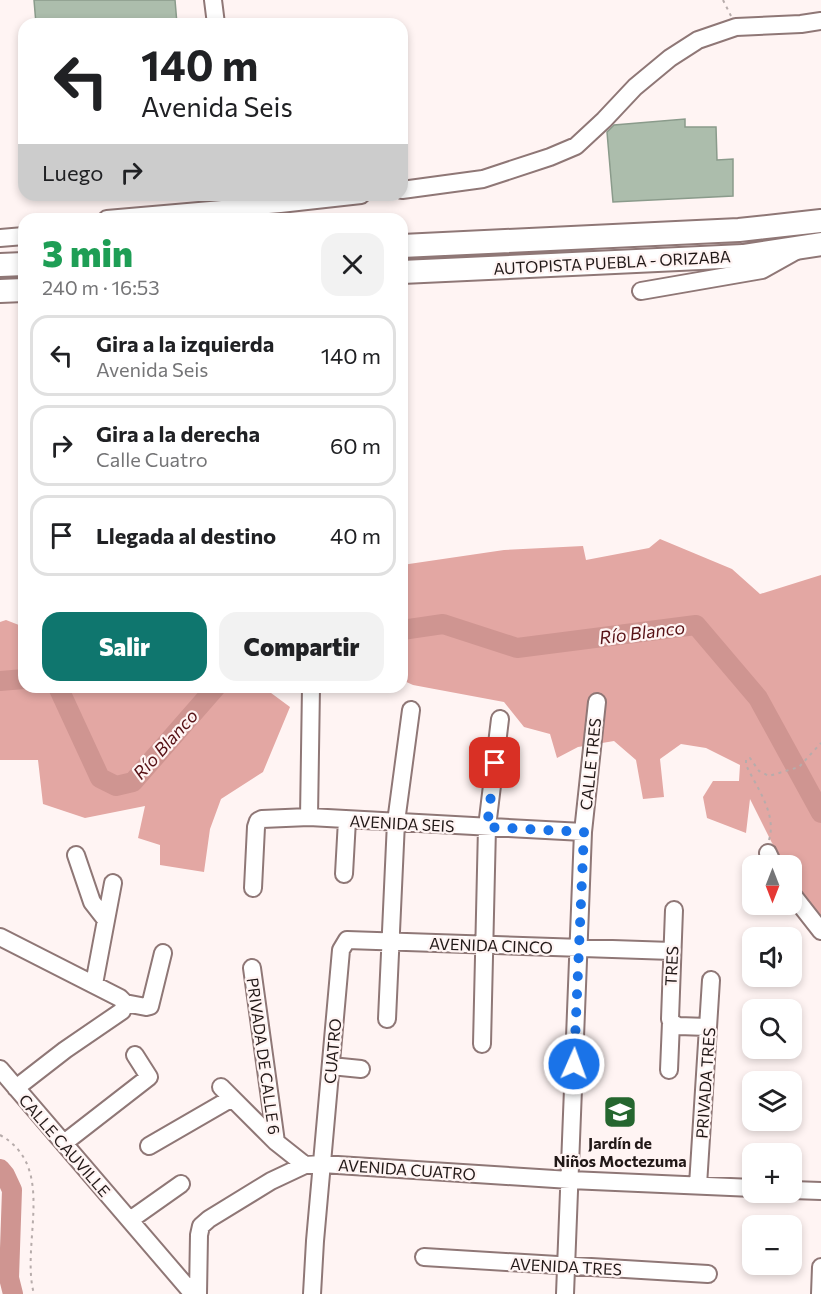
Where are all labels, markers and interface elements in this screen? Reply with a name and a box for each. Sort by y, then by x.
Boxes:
text: 140 m [141,38,258,90]
icon: left [42,42,120,120]
text: Avenida Seis [141,90,293,123]
icon: right [115,156,148,189]
text: Luego [42,159,103,186]
text: 3 min [42,230,133,274]
button: close [321,233,384,296]
street label: AUTOPISTA PUEBLA - ORIZABA [493,246,731,278]
text: 240 m · 16:53 [42,275,160,299]
text: Gira a la izquierda [96,330,274,357]
icon: left [45,339,78,372]
text: 140 m [321,342,381,369]
text: Avenida Seis [96,357,208,381]
text: Gira a la derecha [96,420,260,447]
icon: right [45,429,78,462]
text: 60 m [330,432,381,459]
text: Calle Cuatro [96,447,208,471]
icon: arrive [45,519,78,552]
text: Llegada al destino [96,522,276,549]
text: 40 m [330,522,381,549]
button: Salir [42,612,207,681]
button: Compartir [219,612,384,681]
water label: Río Blanco [598,616,686,648]
water label: Río Blanco [128,705,202,783]
street label: CALLE TRES [576,717,604,811]
pin [469,737,520,788]
icon: arrive [478,746,511,779]
street label: AVENIDA SEIS [349,811,455,835]
north arrow [742,855,802,915]
map controls [742,855,802,1275]
button: sound [742,927,802,987]
street label: AVENIDA CINCO [429,933,553,957]
street label: TRES [660,946,682,986]
street label: PRIVADA DE CALLE 6 [244,976,284,1136]
button: search [742,999,802,1059]
street label: CUATRO [320,1017,344,1085]
street label: PRIVADA TRES [692,1027,718,1139]
position arrow [542,1032,606,1096]
button: layers [742,1071,802,1131]
street label: CALLE CAUVILLE [15,1090,115,1200]
school or university icon: Jardín de Niños Moctezuma [602,1094,638,1130]
place label: Jardín de Niños Moctezuma [553,1133,687,1170]
button: + [742,1143,802,1203]
street label: AVENIDA CUATRO [338,1155,476,1183]
button: − [742,1215,802,1275]
street label: AVENIDA TRES [510,1254,622,1278]

